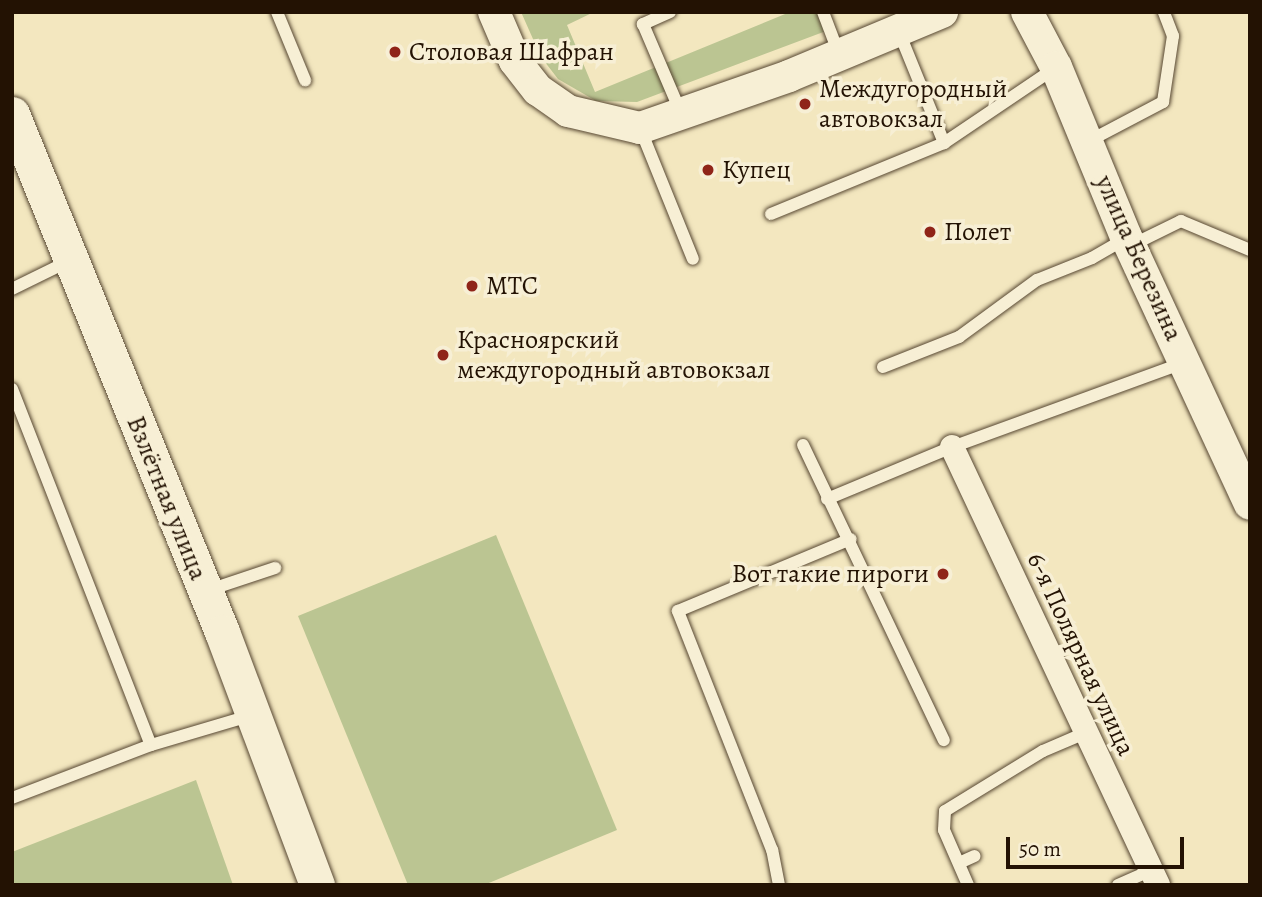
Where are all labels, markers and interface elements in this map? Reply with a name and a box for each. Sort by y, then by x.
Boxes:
place label: Столовая Шафран [409,36,614,68]
marker: Столовая Шафран [387,44,403,60]
place label: Междугородный автовокзал [819,73,1007,134]
marker: Междугородный автовокзал [797,96,813,112]
place label: Купец [722,154,791,186]
marker: Купец [700,162,716,178]
street label: улица Березина [1089,170,1189,346]
place label: Полет [944,216,1011,248]
marker: Полет [922,224,938,240]
place label: МТС [486,270,538,302]
marker: МТС [464,278,480,294]
place label: Красноярский междугородный автовокзал [457,324,770,386]
marker: Красноярский междугородный автовокзал [435,347,451,363]
street label: Взлётная улица [120,411,214,585]
street label: 6-я Полярная улица [1020,547,1142,761]
place label: Вот такие пироги [732,558,929,590]
marker: Вот такие пироги [935,566,951,582]
scale bar [1010,824,1188,868]
text: 50 m [1019,835,1061,863]

